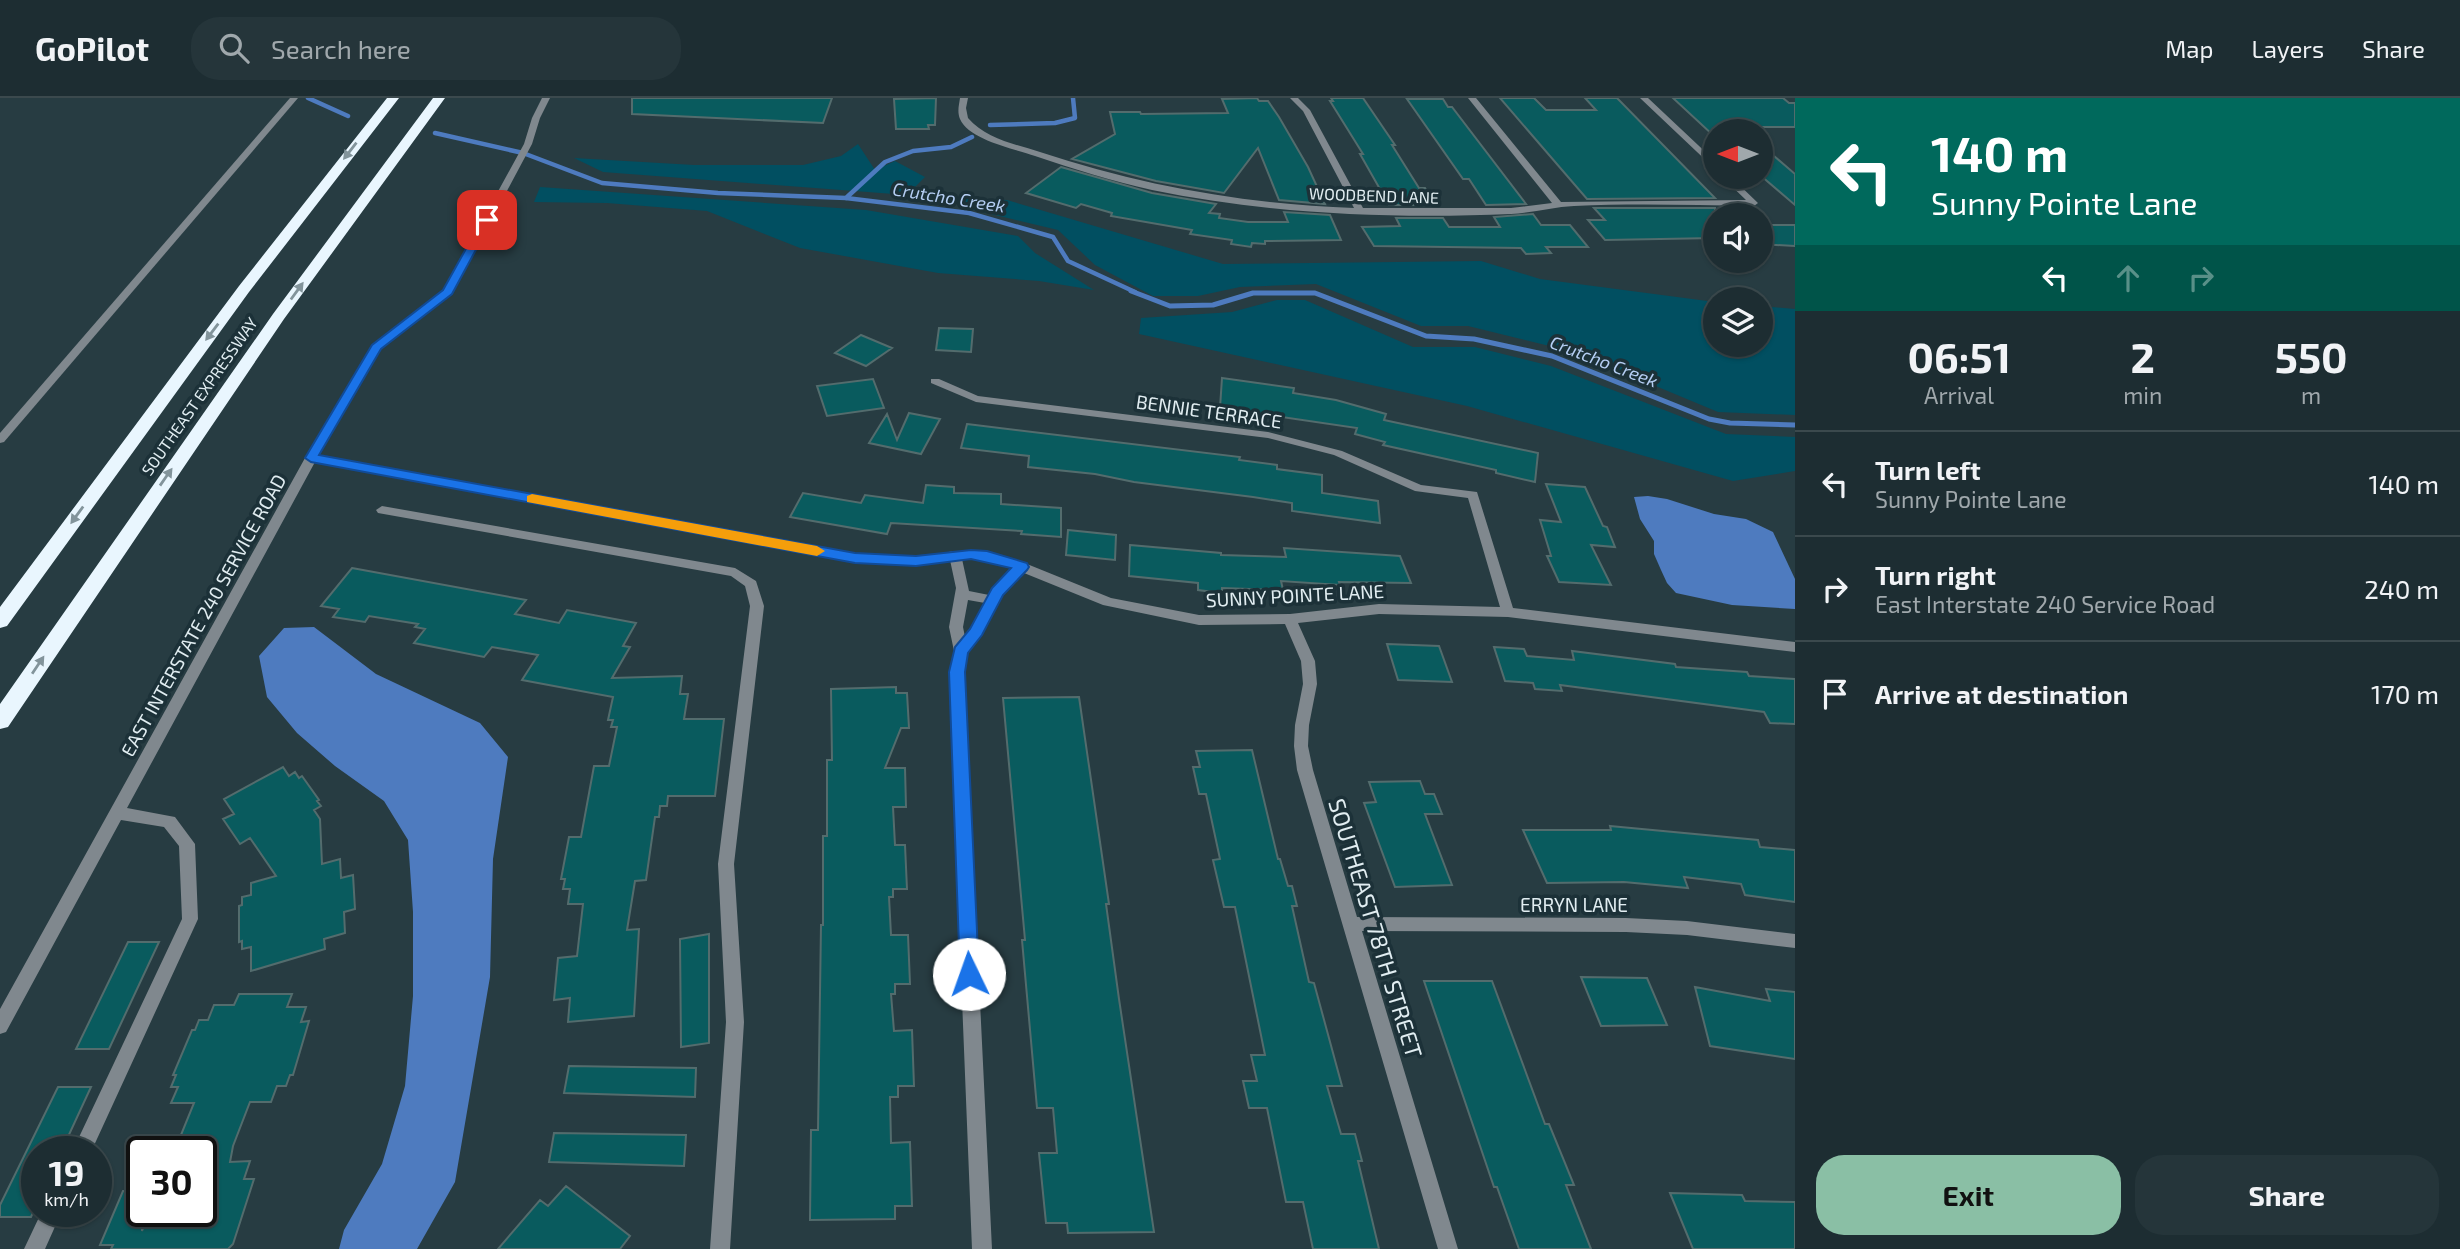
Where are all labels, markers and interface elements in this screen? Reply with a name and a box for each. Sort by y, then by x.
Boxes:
search box [191,17,681,80]
text: GoPilot [35,28,149,68]
icon: search [215,29,253,67]
text: Search here [271,33,411,64]
text: Map [2165,34,2213,63]
text: Layers [2251,34,2324,63]
text: Share [2362,34,2425,63]
north arrow [1703,119,1773,189]
map controls [1703,119,1773,357]
text: 140 m [1931,123,2068,182]
icon: left [1816,126,1907,217]
one-way arrow [343,142,358,160]
water label: Crutcho Creek [891,177,1007,217]
street label: WOODBEND LANE [1309,183,1439,207]
text: Sunny Pointe Lane [1931,183,2197,221]
pin [457,190,517,250]
icon: arrive [468,201,506,239]
button: sound [1703,203,1773,273]
icon: left [2036,259,2074,297]
icon: ahead [2109,259,2147,297]
icon: right [2182,259,2220,297]
one-way arrow [290,282,304,300]
button: layers [1703,287,1773,357]
street label: SOUTHEAST EXPRESSWAY [137,313,261,479]
one-way arrow [205,323,219,341]
water label: Crutcho Creek [1547,330,1661,392]
text: 06:51 [1907,331,2011,381]
text: 2 [2131,331,2155,381]
text: 550 [2275,331,2348,381]
text: Arrival [1924,381,1994,409]
text: min [2123,381,2162,409]
text: m [2301,381,2321,409]
street label: BENNIE TERRACE [1135,389,1283,433]
text: Turn left [1875,454,1981,485]
icon: left [1816,465,1854,503]
one-way arrow [159,468,173,486]
text: 140 m [2368,468,2439,499]
street label: EAST INTERSTATE 240 SERVICE ROAD [116,470,290,760]
text: Sunny Pointe Lane [1875,485,2067,513]
one-way arrow [70,506,84,524]
text: Turn right [1875,559,1996,590]
icon: right [1816,570,1854,608]
text: 240 m [2364,573,2439,604]
street label: SUNNY POINTE LANE [1205,579,1385,611]
text: East Interstate 240 Service Road [1875,590,2215,618]
one-way arrow [31,656,45,674]
icon: arrive [1816,675,1854,713]
text: Arrive at destination [1875,678,2128,709]
text: 170 m [2371,678,2439,709]
street label: SOUTHEAST 78TH STREET [1323,795,1429,1061]
street label: ERRYN LANE [1520,893,1628,916]
position arrow [932,937,1006,1011]
speed limit sign: 30 [126,1136,217,1227]
text: 19 [49,1151,84,1193]
button: Exit [1816,1155,2121,1235]
button: Share [2135,1155,2439,1235]
text: km/h [44,1188,89,1210]

